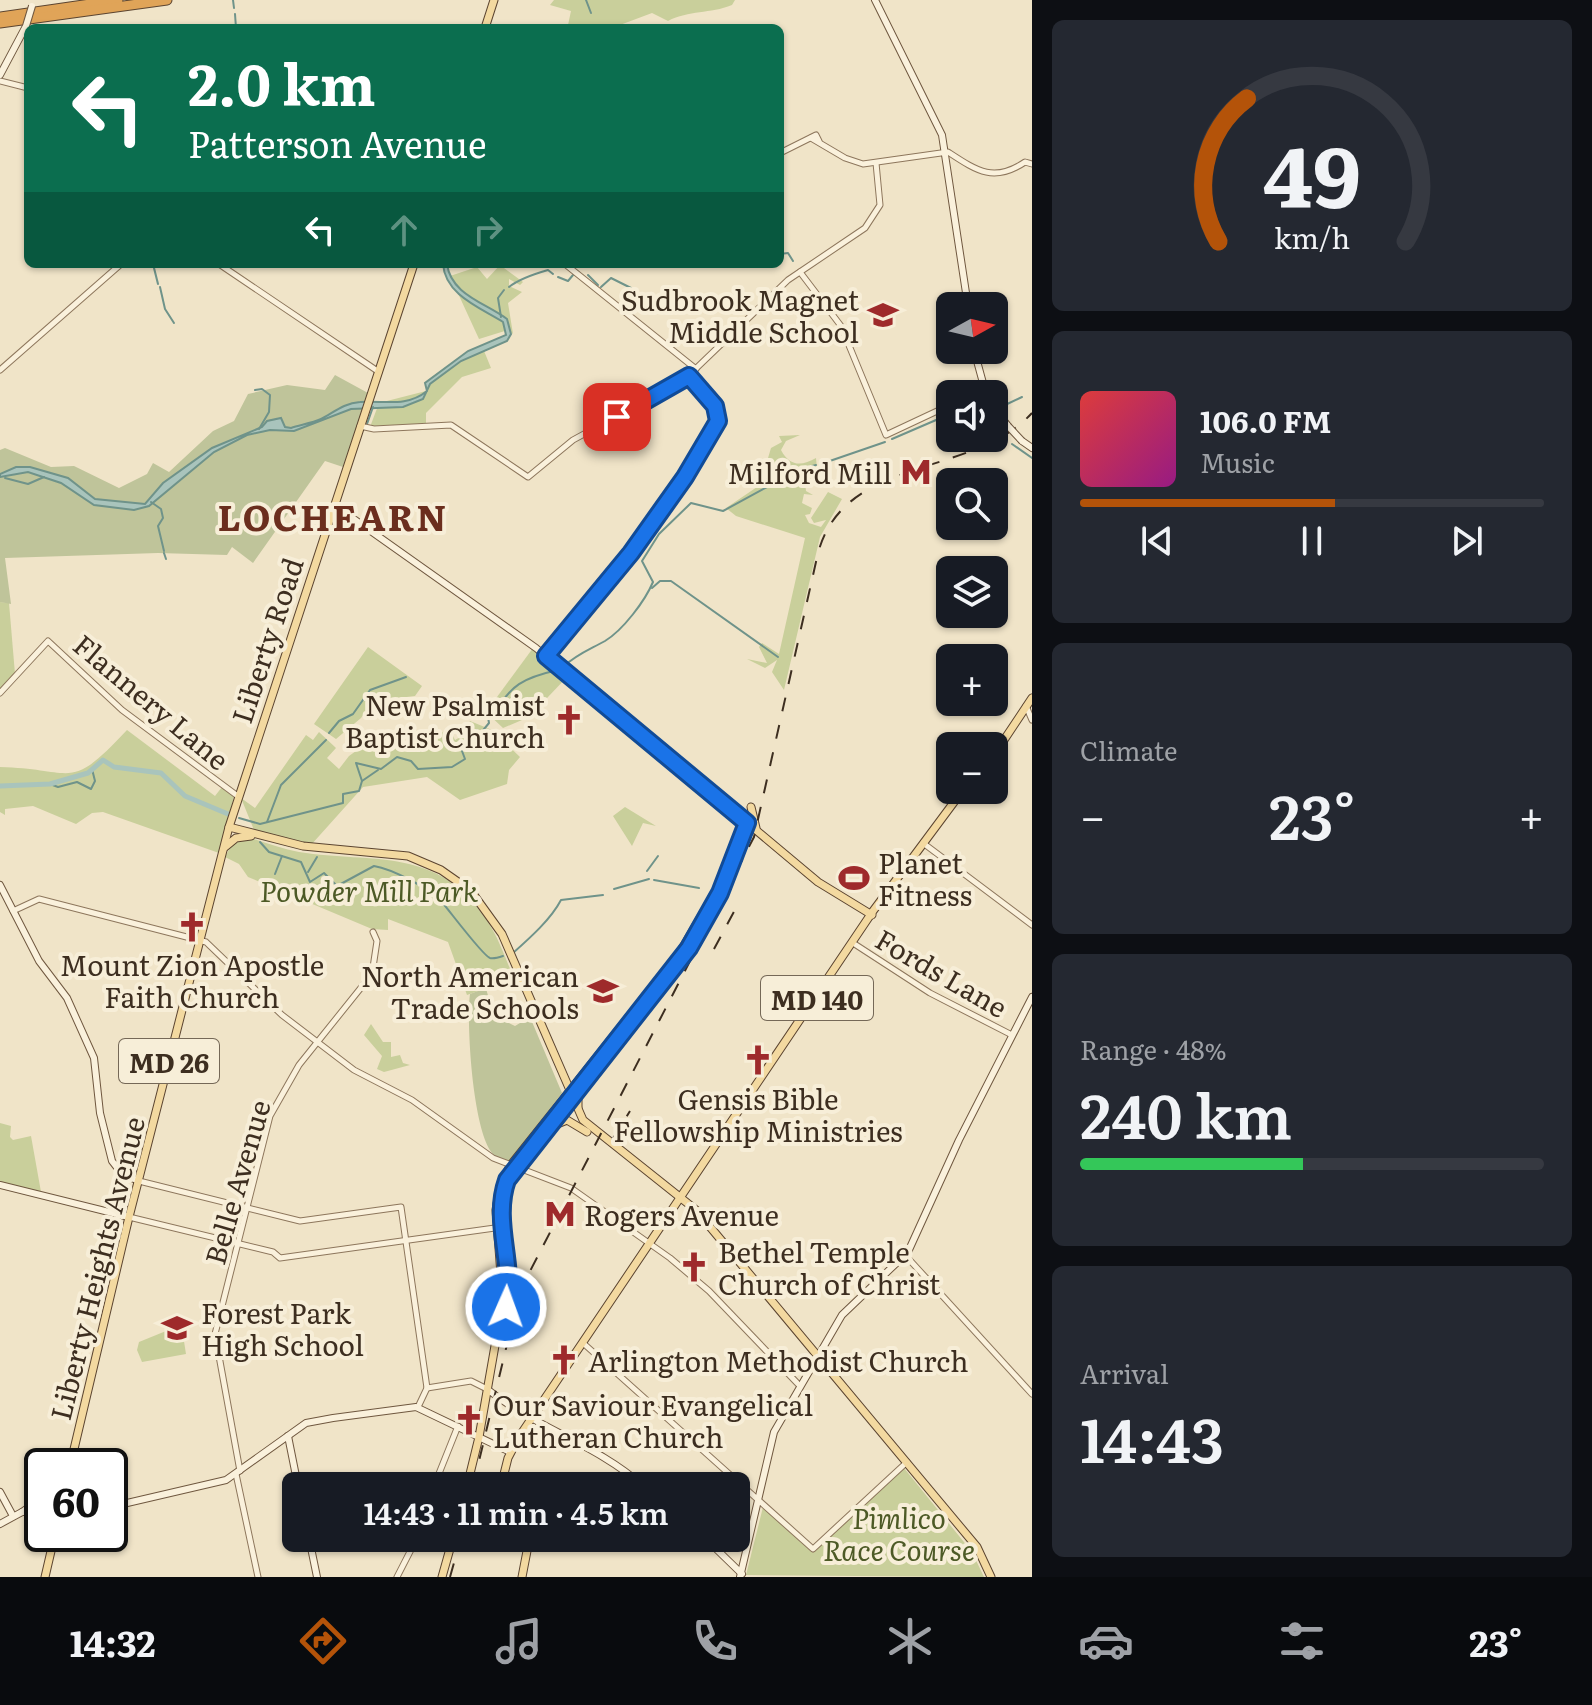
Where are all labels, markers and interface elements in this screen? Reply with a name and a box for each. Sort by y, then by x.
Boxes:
text: 2.0 km [188,40,376,123]
icon: left [56,56,160,160]
text: 49 [1263,109,1361,233]
text: Patterson Avenue [188,116,487,169]
icon: left [298,208,342,252]
icon: ahead [382,208,426,252]
icon: right [466,208,510,252]
text: km/h [1274,215,1350,258]
place label: Sudbrook Magnet Middle School [621,278,860,352]
north arrow [936,292,1008,364]
map controls [936,292,1008,804]
school or university icon: Sudbrook Magnet Middle School [866,298,900,332]
button: sound [936,380,1008,452]
pin [583,383,651,451]
icon: arrive [595,395,639,439]
text: 106.0 FM [1200,398,1331,442]
text: Music [1200,442,1275,481]
place label: Milford Mill [727,451,892,493]
metro station icon: Milford Mill [899,455,933,489]
button: search [936,468,1008,540]
district label: LOCHEARN [217,489,449,542]
icon: previous [1135,519,1179,563]
icon: pause [1290,519,1334,563]
icon: next [1445,519,1489,563]
street label: Liberty Road [219,552,313,728]
button: layers [936,556,1008,628]
street label: Flannery Lane [65,623,239,779]
button: + [936,644,1008,716]
place label: New Psalmist Baptist Church [345,683,546,757]
church icon: New Psalmist Baptist Church [552,703,586,737]
text: Climate [1080,730,1178,769]
button: − [936,732,1008,804]
text: 23° [1269,769,1355,858]
text: − [1080,781,1106,847]
text: + [1518,781,1544,847]
place label: Planet Fitness [878,841,972,915]
sports icon: Planet Fitness [837,861,871,895]
park label: Powder Mill Park [260,869,479,911]
church icon: Mount Zion Apostle Faith Church [175,910,209,944]
street label: Fords Lane [868,917,1016,1027]
place label: Mount Zion Apostle Faith Church [60,943,324,1017]
place label: North American Trade Schools [361,954,579,1028]
school or university icon: North American Trade Schools [586,974,620,1008]
road number: MD 140 [761,976,873,1020]
text: Range · 48% [1080,1029,1227,1068]
road number: MD 26 [119,1039,219,1083]
church icon: Gensis Bible Fellowship Ministries [741,1043,775,1077]
text: 240 km [1080,1068,1292,1157]
place label: Gensis Bible Fellowship Ministries [613,1077,903,1151]
street label: Belle Avenue [192,1095,280,1269]
street label: Liberty Heights Avenue [38,1112,154,1424]
place label: Rogers Avenue [584,1193,779,1235]
metro station icon: Rogers Avenue [543,1197,577,1231]
place label: Bethel Temple Church of Christ [718,1230,941,1304]
church icon: Bethel Temple Church of Christ [677,1250,711,1284]
position arrow [464,1265,548,1349]
place label: Forest Park High School [201,1291,364,1365]
school or university icon: Forest Park High School [160,1311,194,1345]
place label: Arlington Methodist Church [588,1339,969,1381]
church icon: Arlington Methodist Church [547,1343,581,1377]
text: Arrival [1080,1353,1169,1392]
place label: Our Saviour Evangelical Lutheran Church [493,1383,813,1457]
text: 14:43 [1080,1392,1224,1481]
church icon: Our Saviour Evangelical Lutheran Church [452,1403,486,1437]
speed limit sign: 60 [24,1448,128,1552]
text: 14:43 · 11 min · 4.5 km [363,1490,669,1534]
park label: Pimlico Race Course [823,1496,975,1570]
icon: directions [295,1613,351,1669]
icon: music [491,1613,547,1669]
icon: phone [687,1613,743,1669]
icon: climate [882,1613,938,1669]
icon: car [1078,1613,1134,1669]
icon: filters [1274,1613,1330,1669]
text: 14:32 [70,1615,155,1668]
text: 23° [1469,1615,1522,1668]

